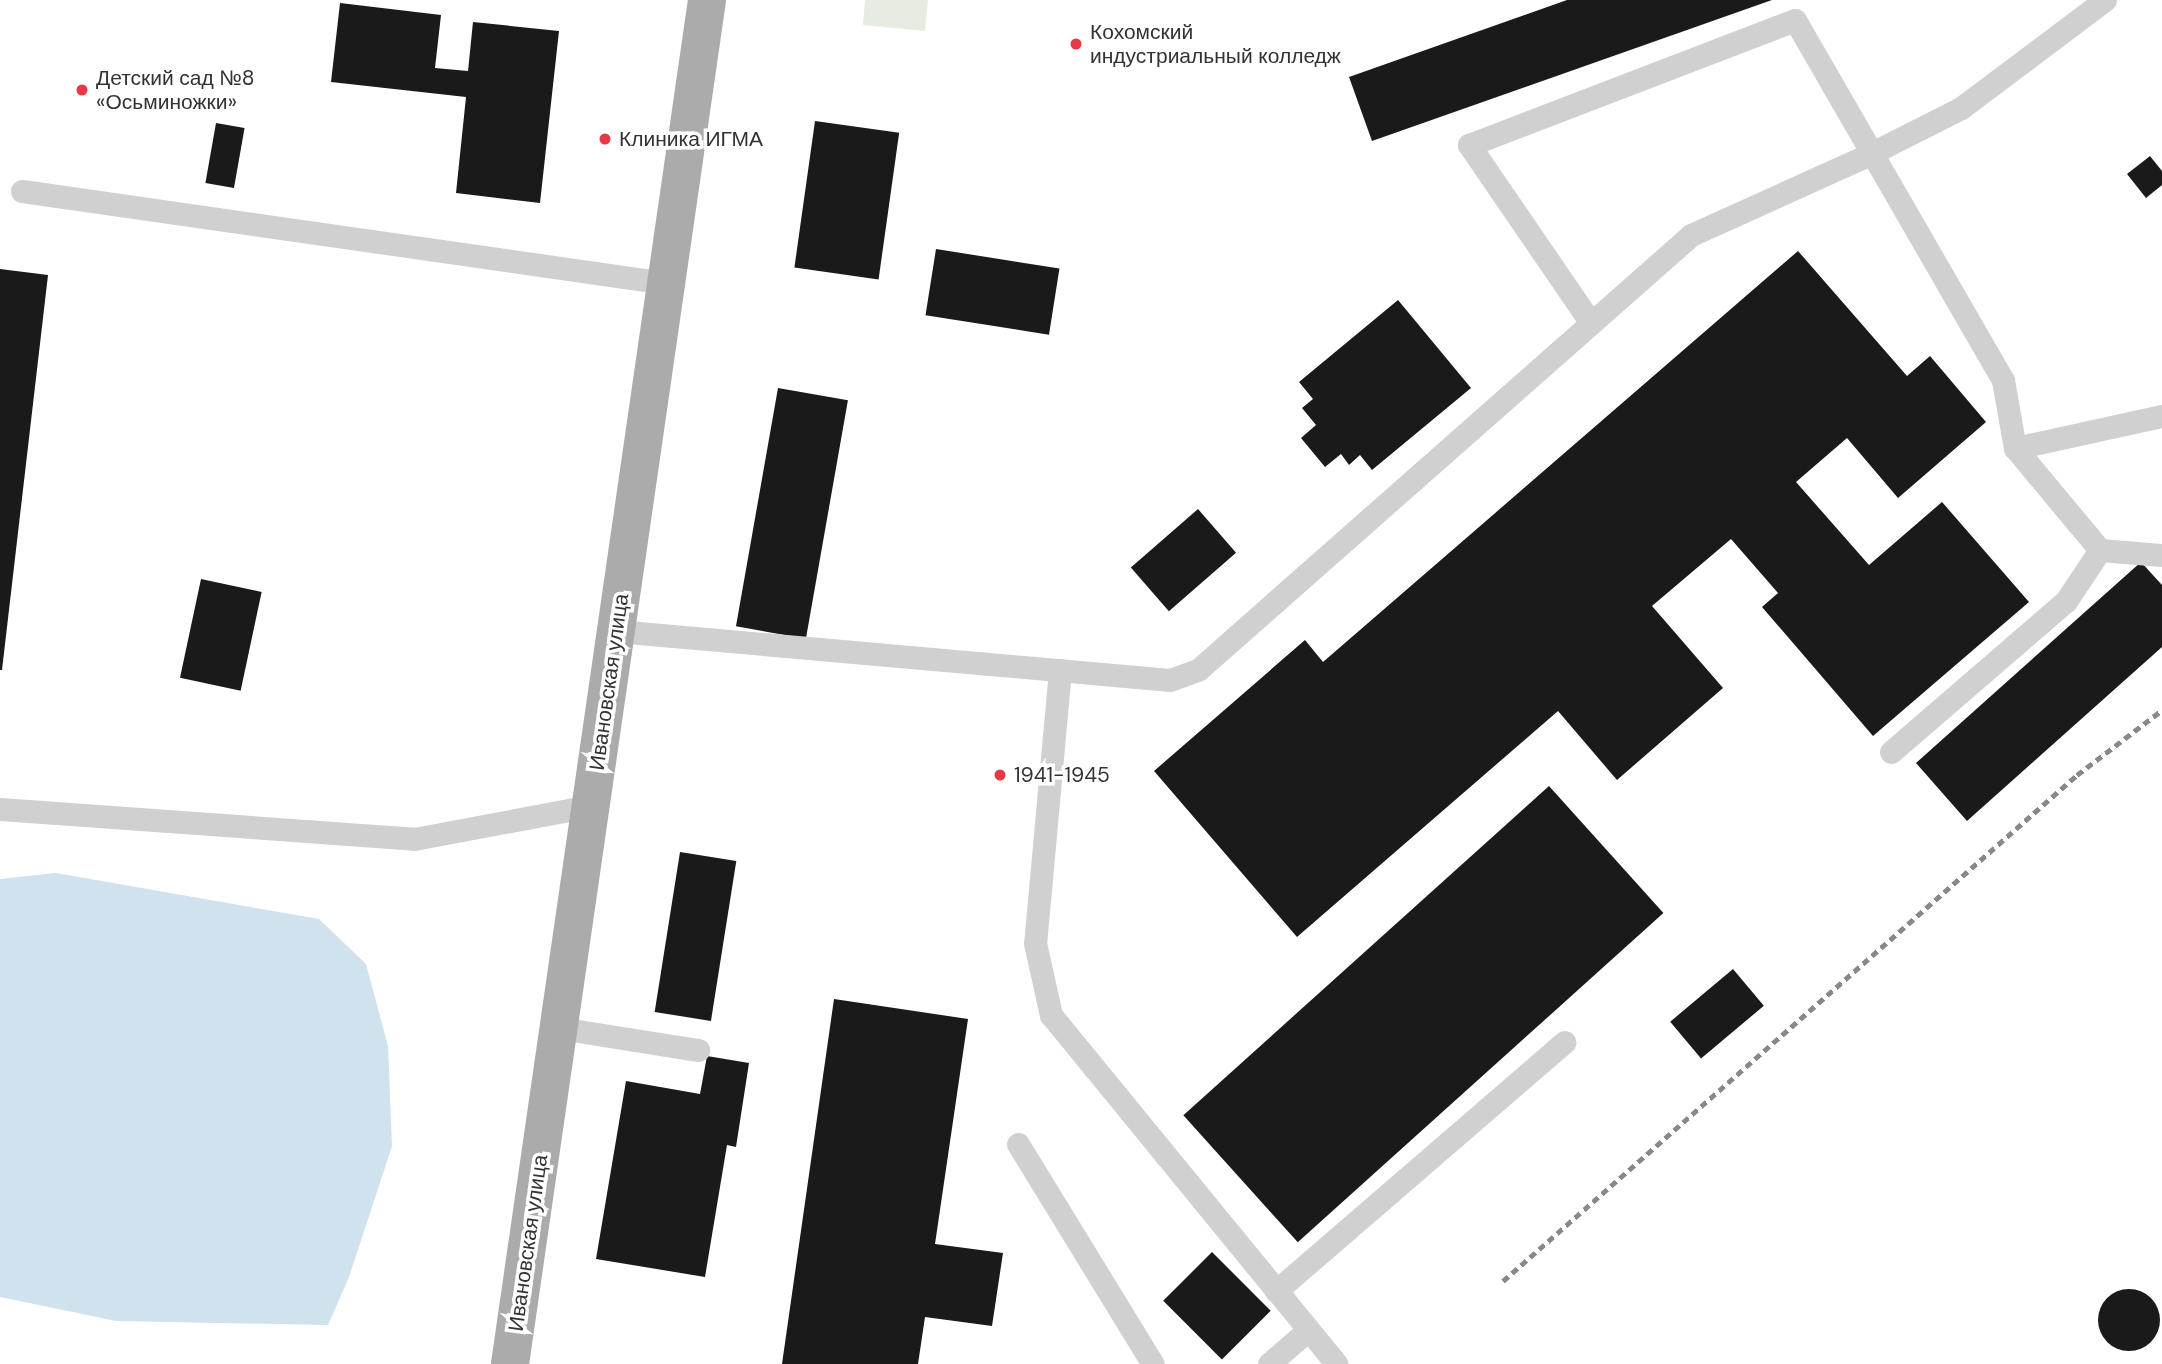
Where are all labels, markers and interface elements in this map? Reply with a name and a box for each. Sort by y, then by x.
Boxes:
place label: Кохомский индустриальный колледж [1090,19,1341,69]
marker: Кохомский индустриальный колледж [1068,36,1084,52]
place label: Детский сад №8 «Осьминожки» [96,65,255,115]
marker: Детский сад №8 «Осьминожки» [74,82,90,98]
place label: Клиника ИГМА [619,126,763,152]
marker: Клиника ИГМА [597,131,613,147]
street label: Ивановская улица [584,592,634,772]
place label: 1941-1945 [1014,762,1110,788]
marker: 1941-1945 [992,767,1008,783]
street label: Ивановская улица [503,1153,553,1333]

